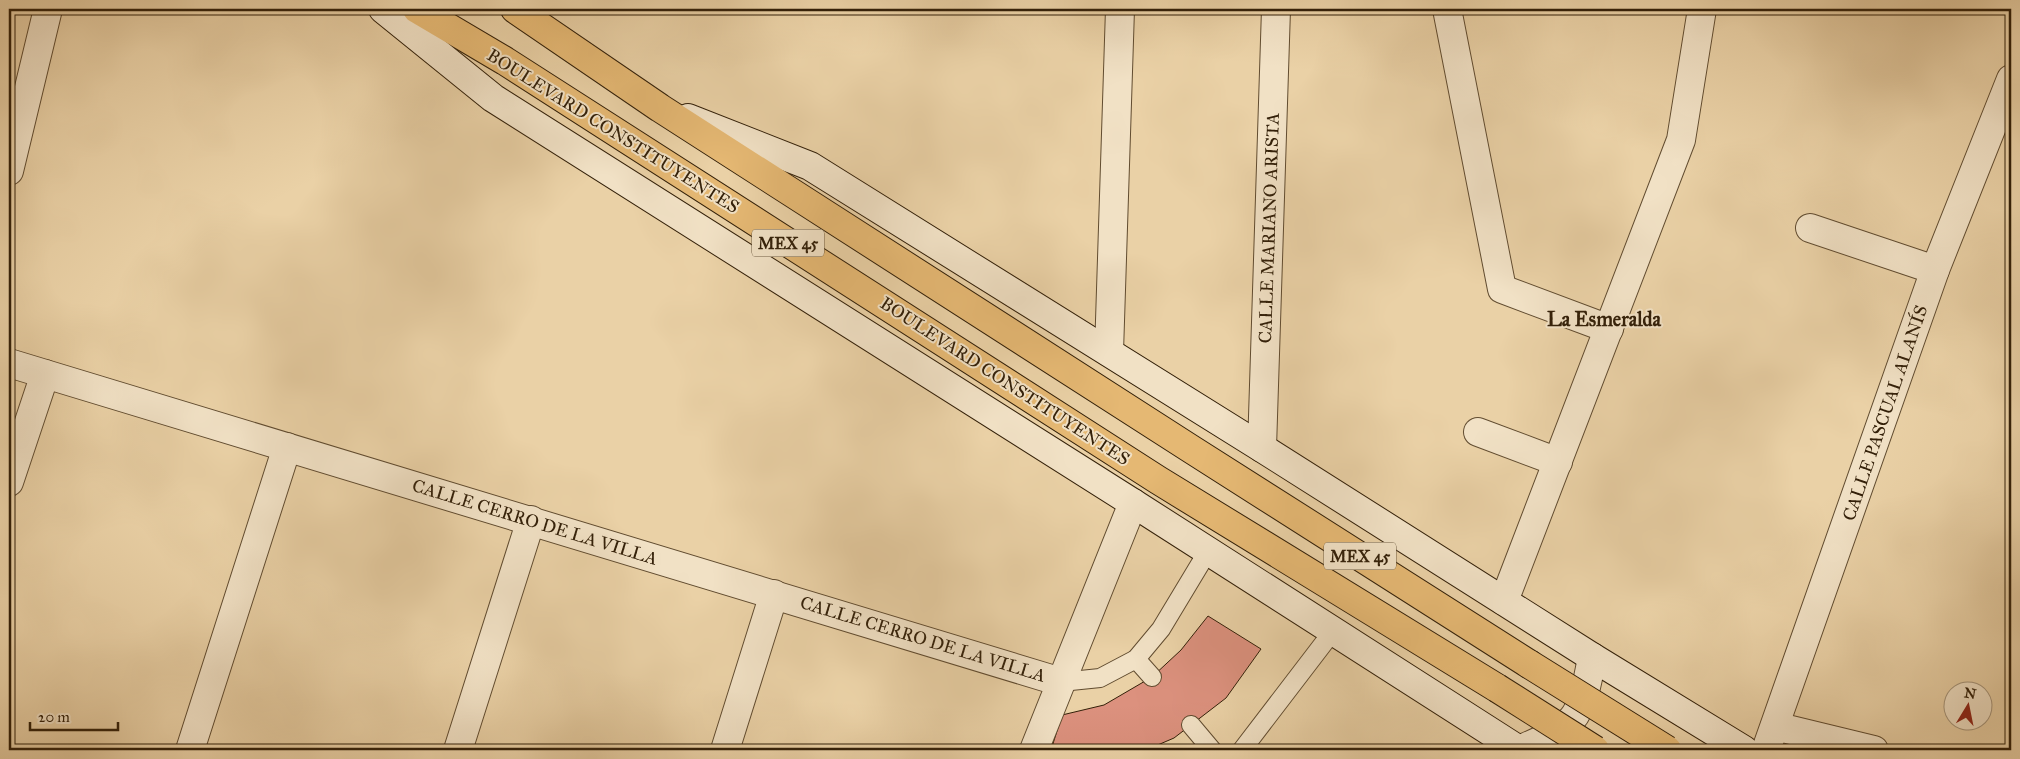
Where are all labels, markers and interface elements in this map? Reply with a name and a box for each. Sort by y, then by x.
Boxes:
street label: BOULEVARD CONSTITUYENTES [483,44,743,218]
street label: CALLE MARIANO ARISTA [1254,112,1284,344]
road number: MEX 45 [752,230,824,256]
street label: BOULEVARD CONSTITUYENTES [876,292,1134,470]
street label: CALLE PASCUAL ALANÍS [1836,302,1932,524]
district label: La Esmeralda [1547,307,1662,331]
street label: CALLE CERRO DE LA VILLA [410,474,660,570]
road number: MEX 45 [1324,542,1396,570]
street label: CALLE CERRO DE LA VILLA [798,591,1048,687]
north arrow [1942,682,1992,732]
text: N [1963,684,1978,703]
scale bar [30,699,118,731]
text: 20 m [38,708,70,726]

